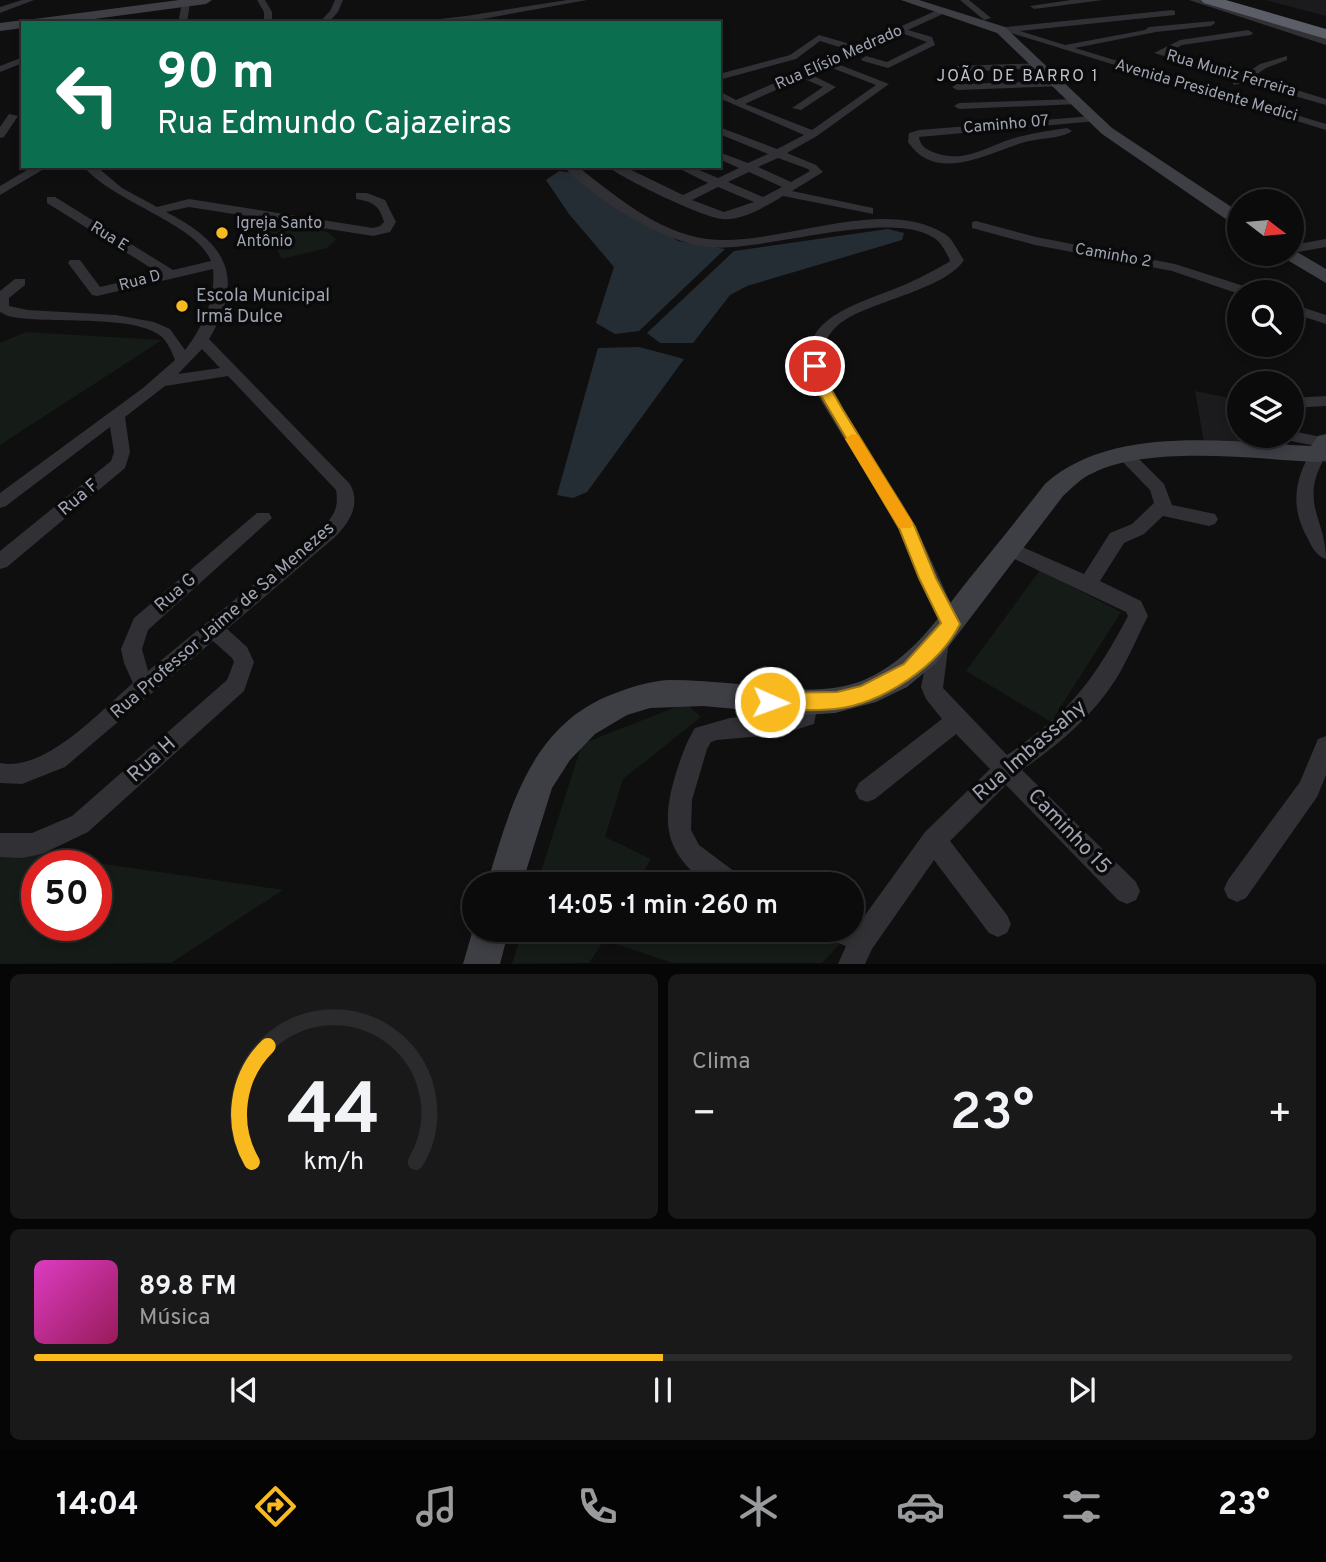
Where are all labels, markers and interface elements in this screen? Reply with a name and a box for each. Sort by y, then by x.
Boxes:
street label: Rua Elísio Medrado [772,21,906,95]
text: 90 m [157,44,275,106]
street label: Rua Muniz Ferreira [1164,46,1298,102]
icon: left [42,49,133,140]
street label: Avenida Presidente Medici [1112,55,1300,127]
district label: JOÃO DE BARRO 1 [936,64,1100,87]
text: Rua Edmundo Cajazeiras [157,105,512,145]
street label: Caminho 07 [962,111,1050,139]
north arrow [1227,189,1304,266]
map controls [1227,189,1304,448]
place label: Igreja Santo Antônio [236,214,322,252]
street label: Rua E [86,218,132,256]
marker: Igreja Santo Antônio [214,225,230,241]
street label: Caminho 2 [1073,239,1153,273]
street label: Rua D [117,266,163,296]
button: search [1227,280,1304,357]
place label: Escola Municipal Irmã Dulce [196,285,330,329]
marker: Escola Municipal Irmã Dulce [174,298,190,314]
pin [785,336,845,396]
icon: arrive [796,347,834,385]
button: layers [1227,371,1304,448]
street label: Rua F [54,474,104,522]
street label: Rua Professor Jaime de Sa Menezes [106,517,340,725]
street label: Rua G [150,569,202,617]
position arrow [733,665,807,739]
street label: Rua Imbassahy [968,694,1092,808]
street label: Rua H [122,731,182,789]
street label: Caminho 15 [1021,783,1117,881]
speed limit sign: 50 [21,850,112,941]
text: 14:05 · 1 min · 260 m [548,890,778,923]
text: Clima [692,1048,750,1077]
text: 44 [287,1069,381,1161]
text: 23° [950,1082,1034,1148]
text: − [692,1091,717,1140]
text: + [1267,1091,1292,1140]
text: km/h [304,1147,364,1179]
text: 89.8 FM [139,1271,236,1304]
text: Música [139,1304,210,1333]
icon: previous [225,1371,263,1409]
icon: pause [644,1371,682,1409]
icon: next [1063,1371,1101,1409]
icon: directions [251,1482,300,1531]
icon: music [412,1482,461,1531]
icon: phone [573,1482,622,1531]
icon: climate [734,1482,783,1531]
icon: car [896,1482,945,1531]
icon: filters [1057,1482,1106,1531]
text: 14:04 [56,1486,139,1526]
text: 23° [1218,1486,1270,1526]

